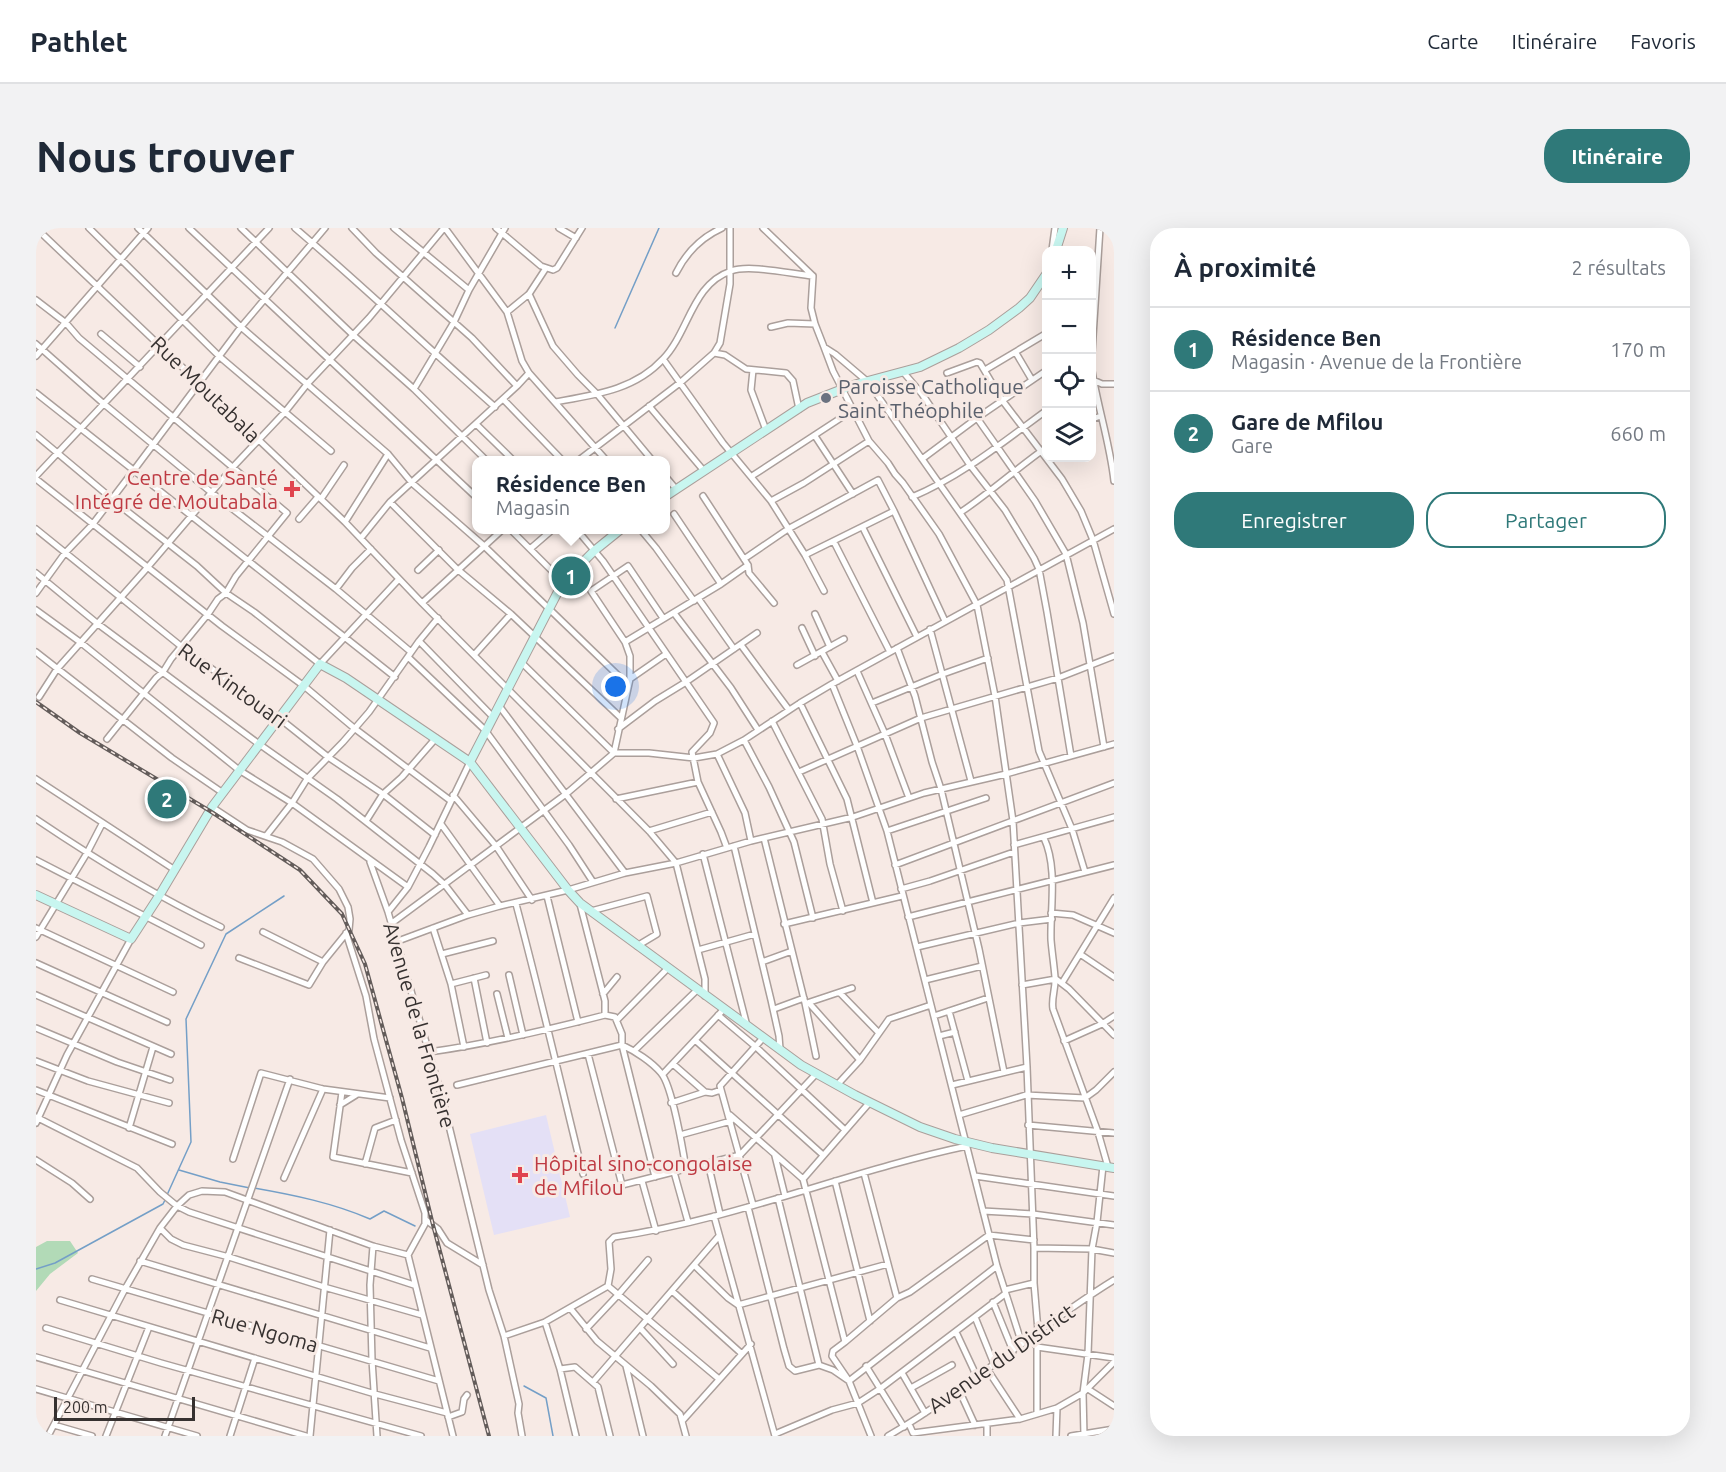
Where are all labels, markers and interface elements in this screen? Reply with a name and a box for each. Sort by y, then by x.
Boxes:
text: Pathlet [30,26,128,57]
text: Carte [1427,29,1479,53]
text: Itinéraire [1512,29,1597,53]
text: Favoris [1630,29,1696,53]
button: Itinéraire [1544,129,1690,183]
text: Nous trouver [36,133,295,180]
map controls [1042,246,1096,462]
button: + [1042,246,1096,300]
text: À proximité [1174,253,1316,282]
text: 2 résultats [1572,256,1666,279]
button: − [1042,300,1096,354]
text: Résidence Ben [1231,325,1381,350]
street label: Rue Moutabala [146,331,266,447]
text: 1 [1188,338,1199,361]
text: 170 m [1610,338,1666,361]
text: Magasin · Avenue de la Frontière [1231,350,1522,373]
button: locate [1042,354,1096,408]
place label: Paroisse Catholique Saint Théophile [838,374,1024,422]
marker: Paroisse Catholique Saint Théophile [819,391,833,405]
button: layers [1042,408,1096,462]
text: Gare de Mfilou [1231,409,1383,434]
text: 2 [1188,422,1199,445]
text: 660 m [1610,422,1666,445]
text: Gare [1231,434,1273,457]
popup [472,456,670,534]
place label: Centre de Santé Intégré de Moutabala [75,465,278,513]
text: Résidence Ben [496,471,646,496]
marker: Centre de Santé Intégré de Moutabala [283,480,301,498]
button: Enregistrer [1174,492,1414,548]
button: Partager [1426,492,1666,548]
text: Magasin [496,496,570,519]
pin: 1 [552,554,590,598]
street label: Rue Kintouari [174,638,292,732]
your location [601,672,630,701]
pin: 2 [148,776,186,822]
street label: Avenue de la Frontière [379,919,461,1131]
place label: Hôpital sino-congolaise de Mfilou [534,1151,753,1199]
marker: Hôpital sino-congolaise de Mfilou [511,1166,529,1184]
street label: Avenue du District [923,1299,1079,1417]
street label: Rue Ngoma [209,1303,321,1357]
scale bar [54,1394,195,1422]
text: 200 m [63,1398,108,1416]

